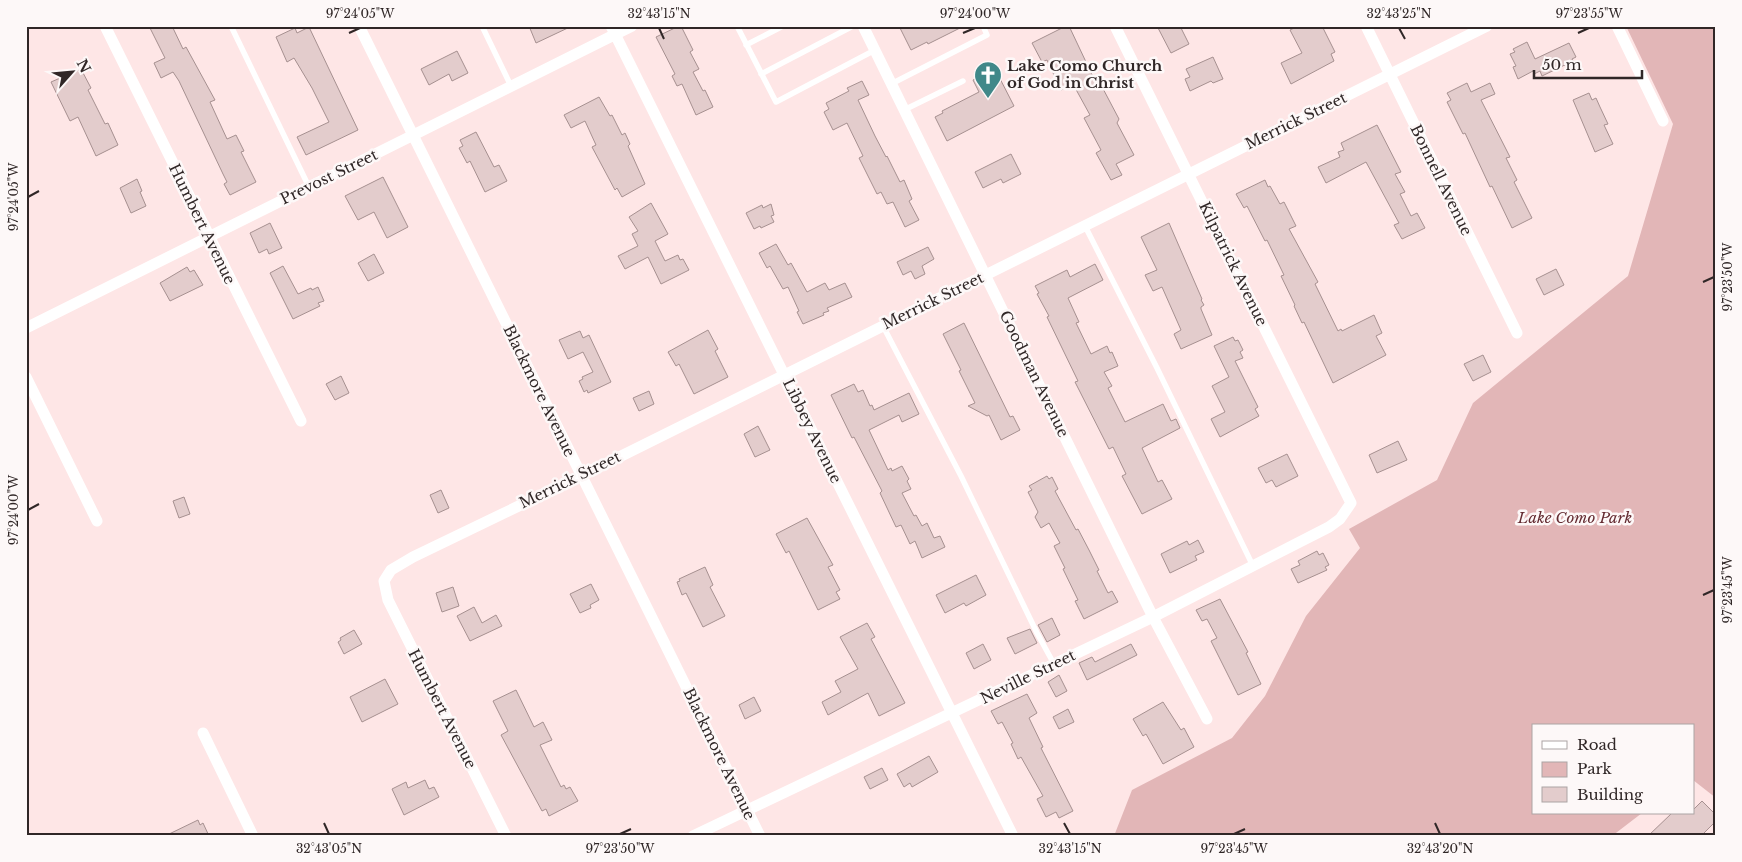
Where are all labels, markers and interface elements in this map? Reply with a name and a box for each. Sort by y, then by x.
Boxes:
text: 97°24'05"W [326,6,395,21]
text: 32°43'15"N [628,6,691,21]
text: 97°24'00"W [940,6,1011,21]
text: 32°43'25"N [1367,6,1432,21]
text: 97°23'55"W [1555,6,1623,21]
north arrow [48,48,98,98]
scale bar [1534,48,1642,80]
text: 50 m [1542,55,1582,74]
text: N [73,56,95,76]
place label: Lake Como Church of God in Christ [1007,56,1163,92]
church icon: Lake Como Church of God in Christ [973,60,1003,99]
street label: Merrick Street [1242,88,1350,153]
street label: Bonnell Avenue [1406,121,1477,238]
street label: Prevost Street [277,145,381,208]
street label: Humbert Avenue [165,160,240,287]
text: 97°24'05"W [6,162,21,231]
street label: Kilpatrick Avenue [1195,198,1272,329]
text: 97°23'50"W [1720,242,1735,311]
street label: Merrick Street [879,268,987,333]
street label: Goodman Avenue [996,307,1073,440]
street label: Blackmore Avenue [499,322,580,460]
street label: Libbey Avenue [779,375,846,486]
street label: Merrick Street [516,447,624,512]
text: 97°24'00"W [6,474,21,545]
park label: Lake Como Park [1517,508,1632,527]
text: 97°23'45"W [1720,556,1735,624]
street label: Neville Street [977,645,1079,708]
street label: Humbert Avenue [404,646,481,772]
street label: Blackmore Avenue [679,685,760,823]
legend [1532,724,1694,814]
text: Road [1577,735,1617,754]
text: Park [1577,759,1613,778]
text: Building [1577,785,1644,804]
text: 32°43'05"N [296,841,362,856]
text: 97°23'50"W [586,841,655,856]
text: 32°43'15"N [1039,841,1102,856]
text: 97°23'45"W [1200,841,1268,856]
text: 32°43'20"N [1407,841,1474,856]

